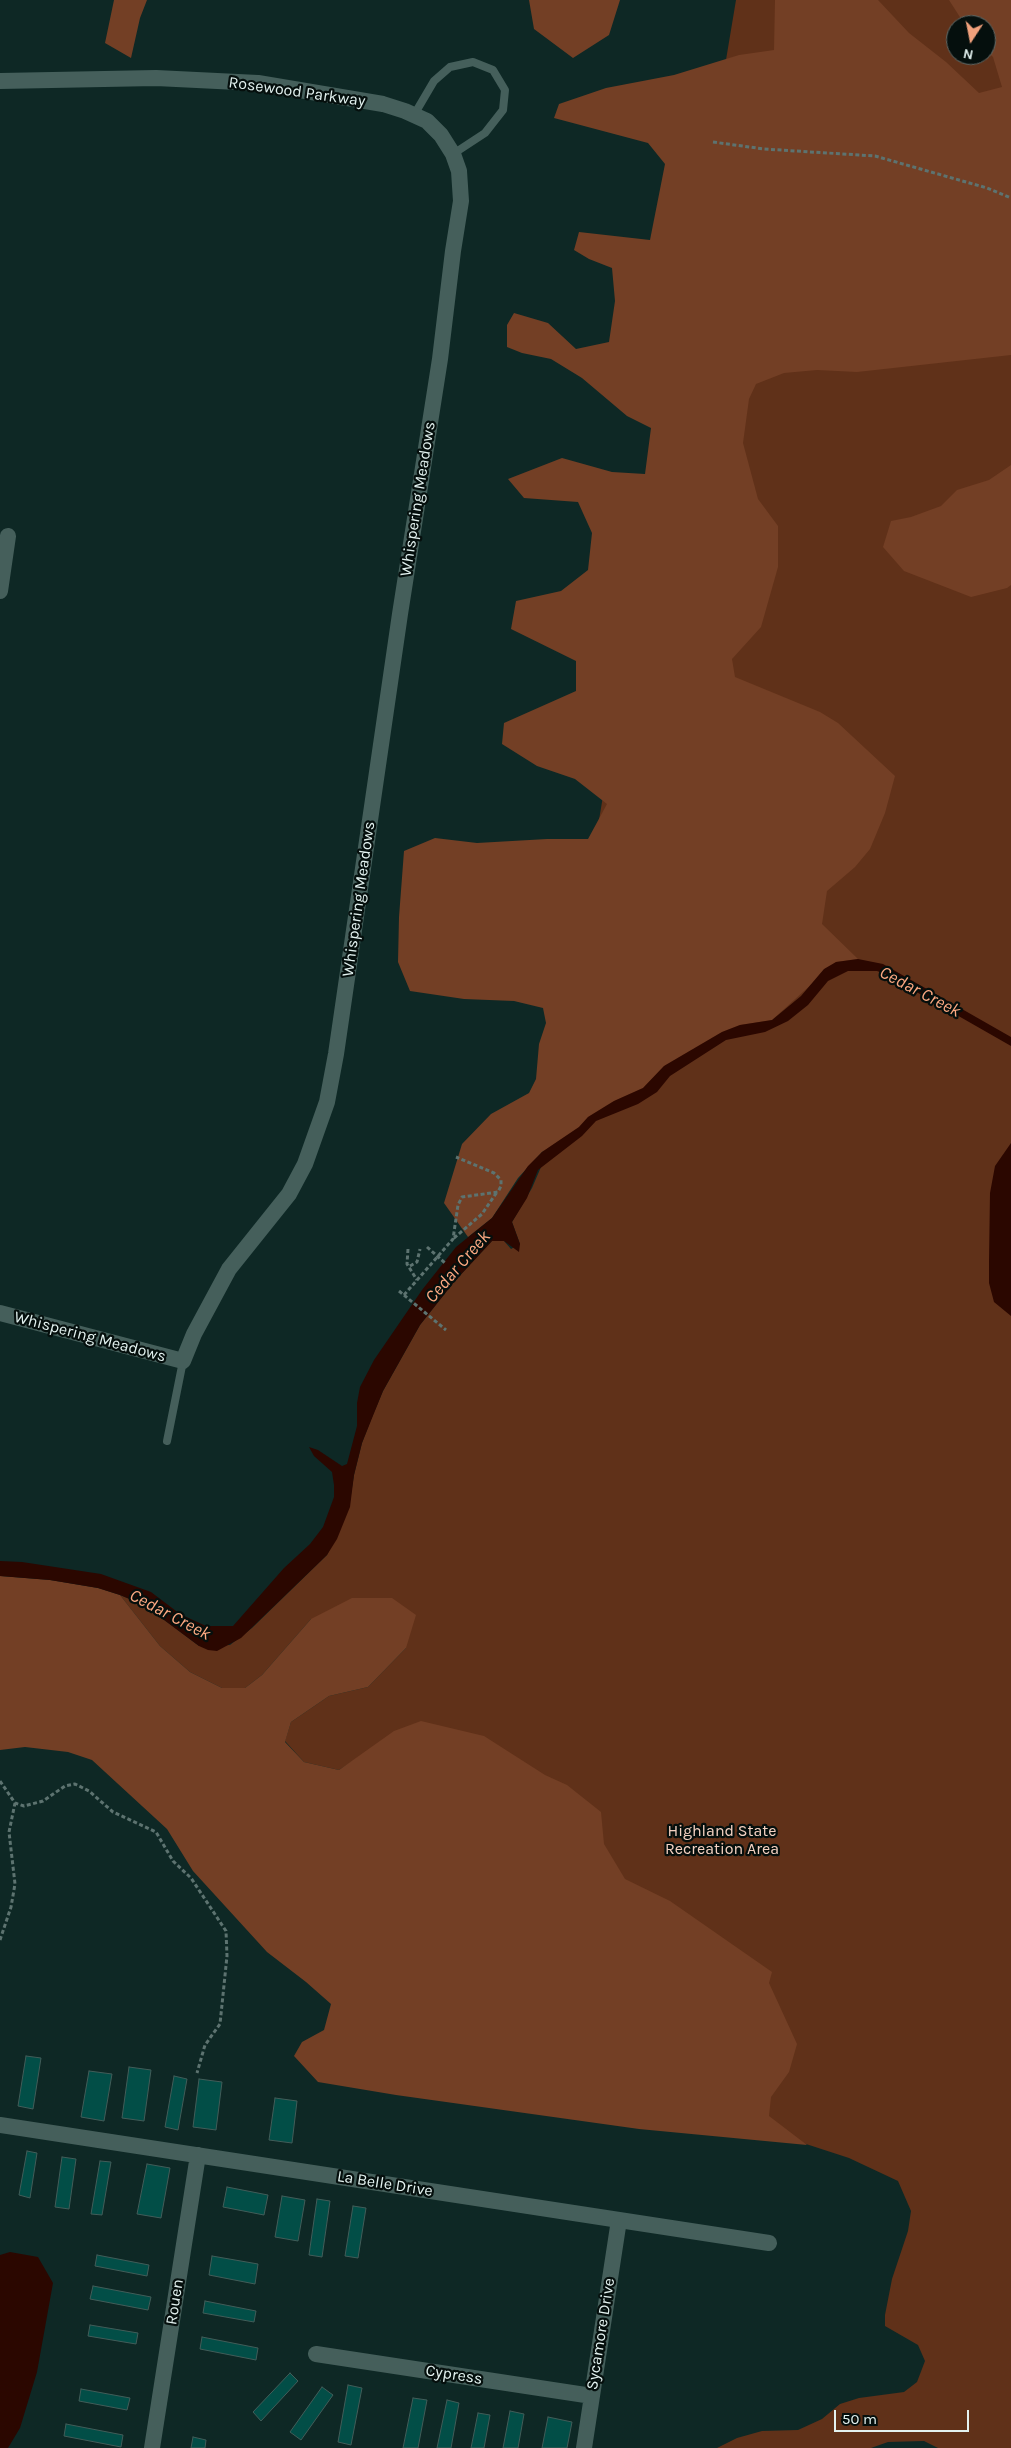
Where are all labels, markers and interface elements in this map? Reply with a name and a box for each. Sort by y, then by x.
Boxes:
north arrow [946,15,996,65]
text: N [962,45,975,64]
street label: Rosewood Parkway [227,73,367,111]
street label: Whispering Meadows [396,420,440,578]
street label: Whispering Meadows [339,820,379,978]
water label: Cedar Creek [876,962,964,1022]
water label: Cedar Creek [421,1226,495,1308]
street label: Whispering Meadows [12,1307,168,1367]
water label: Cedar Creek [126,1585,214,1645]
park label: Highland State Recreation Area [665,1821,779,1859]
street label: La Belle Drive [336,2167,434,2201]
street label: Sycamore Drive [583,2277,619,2391]
street label: Rouen [162,2278,188,2326]
street label: Cypress [424,2361,484,2389]
scale bar [836,2400,971,2432]
text: 50 m [842,2410,877,2428]

